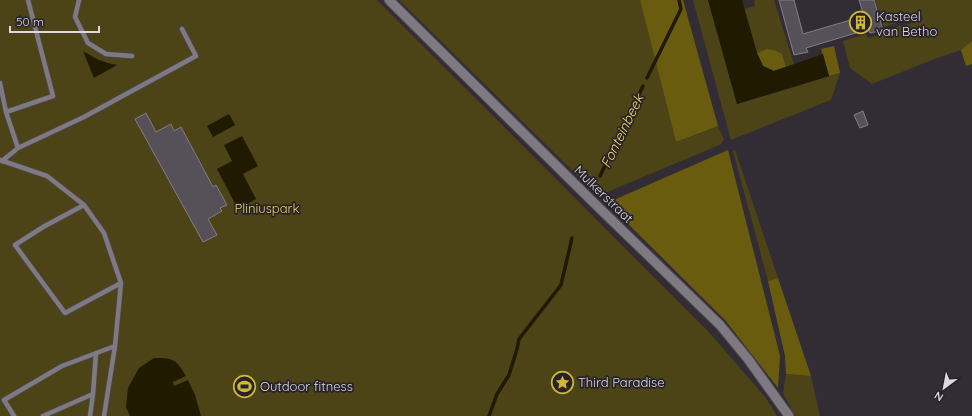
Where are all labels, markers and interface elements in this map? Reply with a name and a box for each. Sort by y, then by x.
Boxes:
scale bar [10,8,99,34]
place label: Kasteel van Betho [876,8,937,39]
building icon: Kasteel van Betho [848,10,874,36]
text: 50 m [16,14,44,29]
water label: Fonteinbeek [596,90,648,171]
street label: Mulkerstraat [571,162,637,226]
park label: Pliniuspark [234,200,300,216]
north arrow [924,368,964,408]
place icon: Third Paradise [550,369,576,395]
sports icon: Outdoor fitness [232,373,258,399]
place label: Third Paradise [578,374,665,390]
place label: Outdoor fitness [260,378,353,394]
text: N [932,388,946,405]

